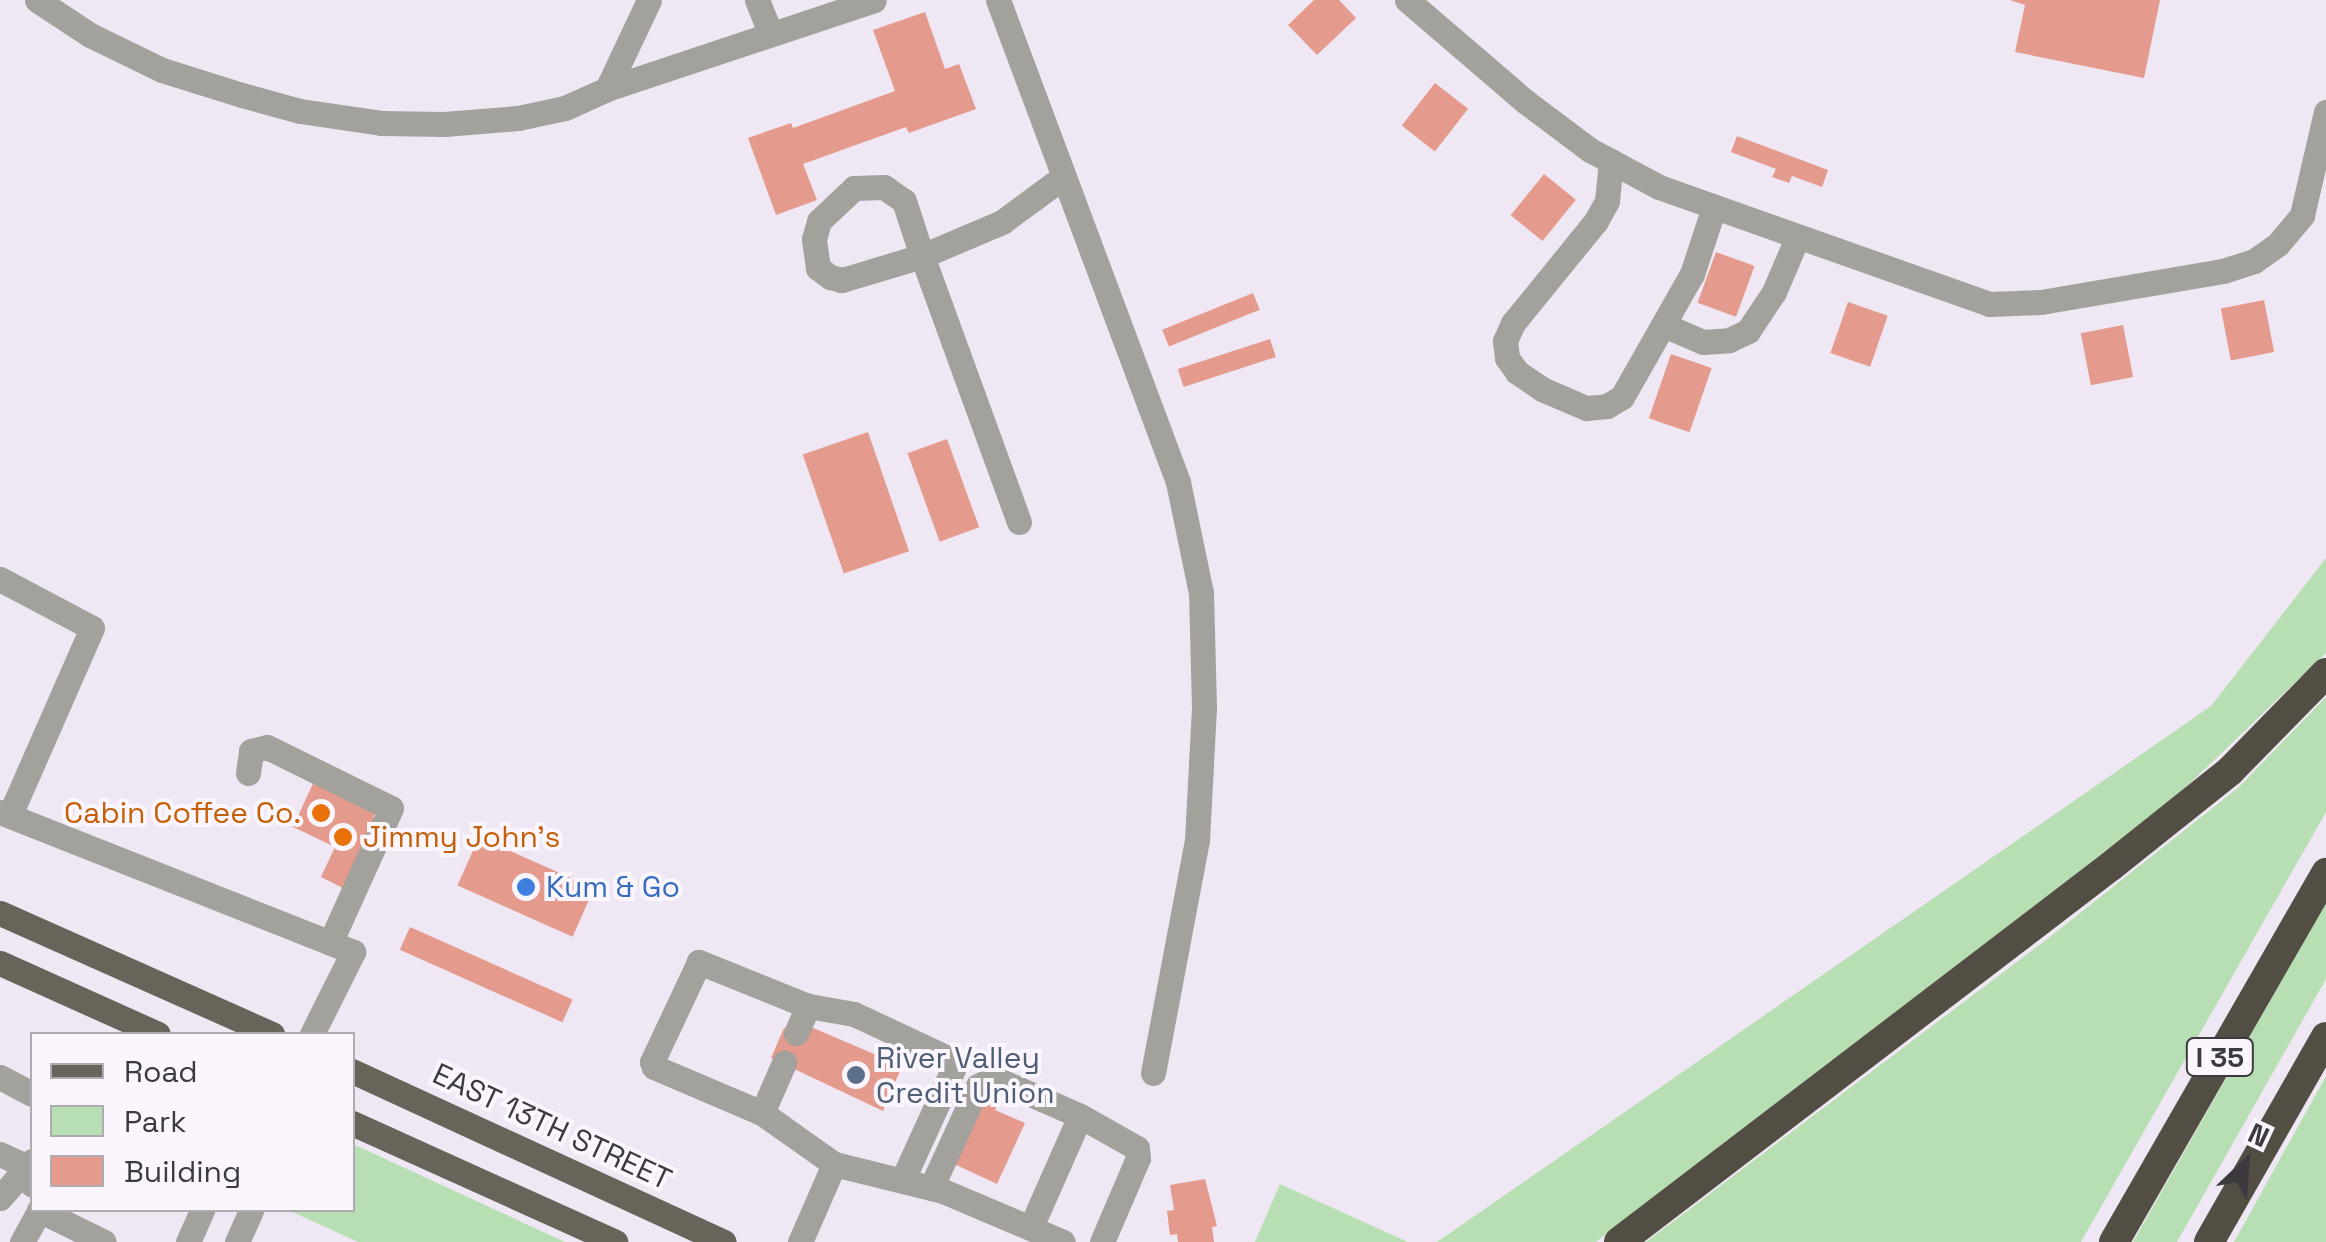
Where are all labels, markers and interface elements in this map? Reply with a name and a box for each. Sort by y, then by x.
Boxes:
place label: Cabin Coffee Co. [64,795,301,831]
marker: Cabin Coffee Co. [310,802,332,824]
place label: Jimmy John's [363,819,560,855]
marker: Jimmy John's [332,826,354,848]
place label: Kum & Go [546,869,680,905]
marker: Kum & Go [515,876,537,898]
legend [30,1032,355,1212]
road number: I 35 [2185,1034,2255,1080]
place label: River Valley Credit Union [876,1040,1055,1110]
text: Road [124,1052,198,1091]
street label: EAST 13TH STREET [427,1056,677,1198]
marker: River Valley Credit Union [845,1064,867,1086]
text: Park [124,1102,186,1141]
north arrow [2196,1112,2296,1212]
text: N [2243,1115,2275,1155]
text: Building [124,1152,241,1191]

